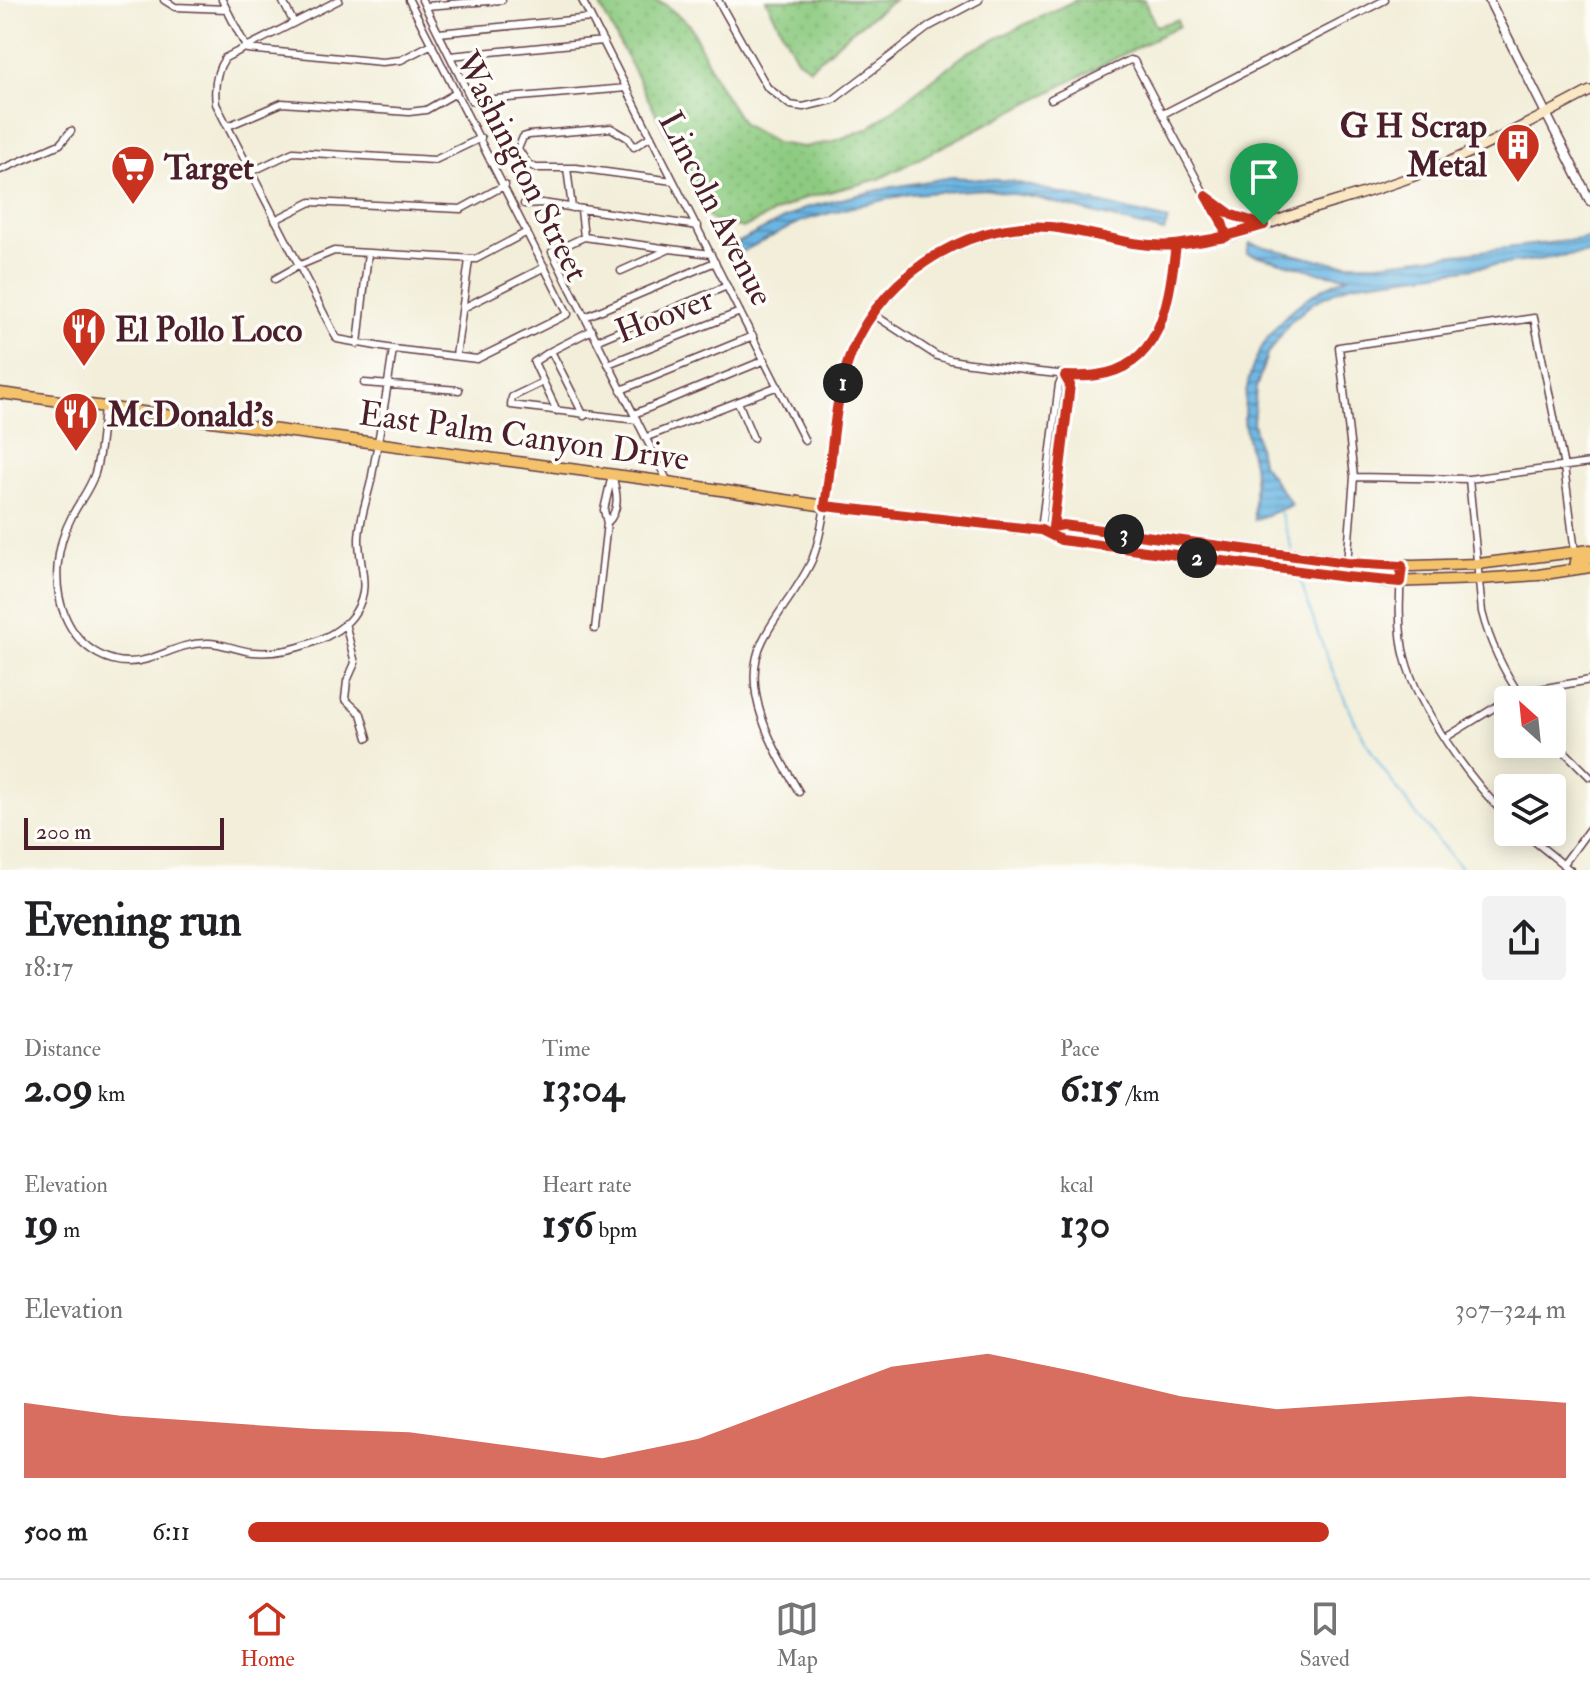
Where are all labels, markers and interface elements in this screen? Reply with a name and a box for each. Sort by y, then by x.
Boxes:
street label: Washington Street [445,44,598,289]
street label: Lincoln Avenue [648,104,783,313]
place label: G H Scrap Metal [1340,105,1487,187]
building icon: G H Scrap Metal [1494,121,1542,184]
supermarket icon: Target [109,143,157,206]
pin [1230,143,1298,225]
place label: Target [163,147,254,190]
icon: arrive [1242,155,1286,199]
street label: Hoover [610,277,720,354]
restaurant icon: El Pollo Loco [60,305,108,368]
place label: El Pollo Loco [115,309,302,352]
pin: 1 [823,363,863,403]
text: 1 [839,369,847,397]
restaurant icon: McDonald's [52,390,100,453]
street label: East Palm Canyon Drive [356,392,692,481]
place label: McDonald's [106,394,274,437]
pin: 3 [1104,514,1144,554]
text: 3 [1120,520,1128,548]
pin: 2 [1177,538,1217,578]
text: 2 [1191,544,1203,572]
north arrow [1494,686,1566,758]
map controls [1494,686,1566,846]
button: layers [1494,774,1566,846]
scale bar [24,814,224,850]
text: 200 m [36,818,91,846]
text: Evening run [24,894,242,949]
button: share [1482,896,1566,980]
text: 18:17 [24,952,73,984]
text: Distance [24,1035,101,1063]
text: Time [542,1035,590,1063]
text: Pace [1060,1035,1099,1063]
text: 2.09 [24,1063,93,1114]
text: 13:04 [542,1063,623,1114]
text: 6:15 [1060,1063,1122,1114]
text: km [93,1080,125,1108]
text: /km [1122,1080,1160,1108]
text: Elevation [24,1171,108,1199]
text: Heart rate [542,1171,632,1199]
text: kcal [1060,1171,1094,1199]
text: 19 [24,1199,59,1250]
text: 156 [542,1199,594,1250]
text: 130 [1060,1199,1110,1250]
text: m [59,1216,80,1244]
text: bpm [594,1216,637,1244]
text: Elevation [24,1294,123,1326]
text: 307–324 m [1455,1294,1566,1326]
text: 500 m [24,1516,88,1548]
text: 6:11 [152,1516,190,1548]
tab: Home [240,1597,295,1673]
tab: Map [775,1597,819,1673]
tab: Saved [1300,1597,1350,1673]

